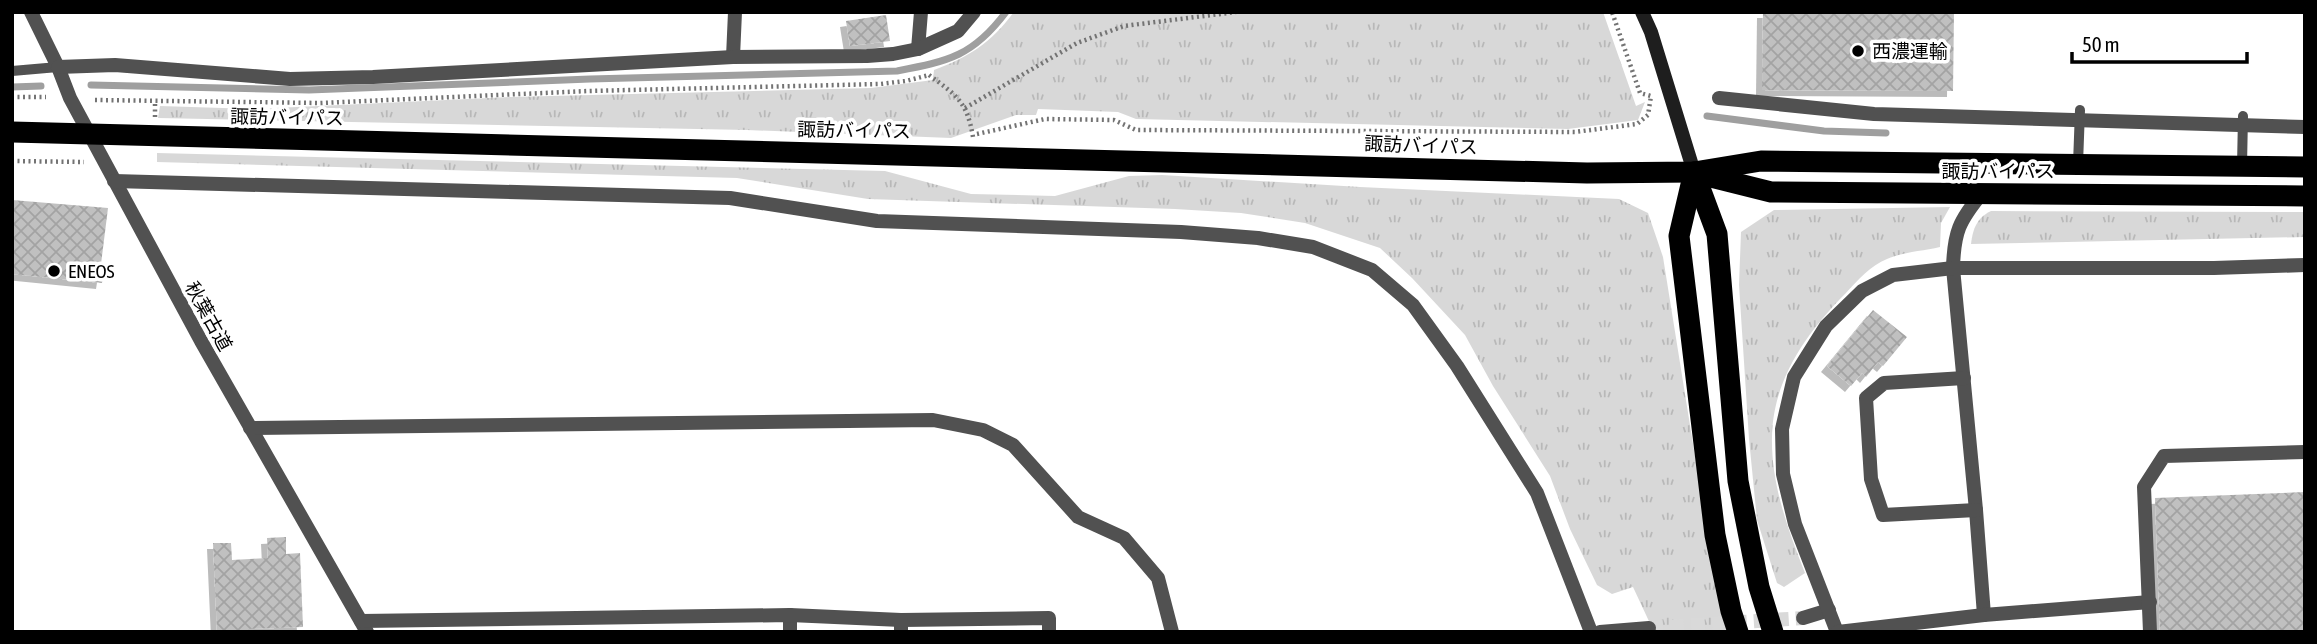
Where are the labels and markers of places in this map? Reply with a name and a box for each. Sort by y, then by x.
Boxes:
place label: 西濃運輸 [1872,40,1948,62]
marker: 西濃運輸 [1850,43,1866,59]
place label: ENEOS [68,260,114,282]
marker: ENEOS [46,263,62,279]

